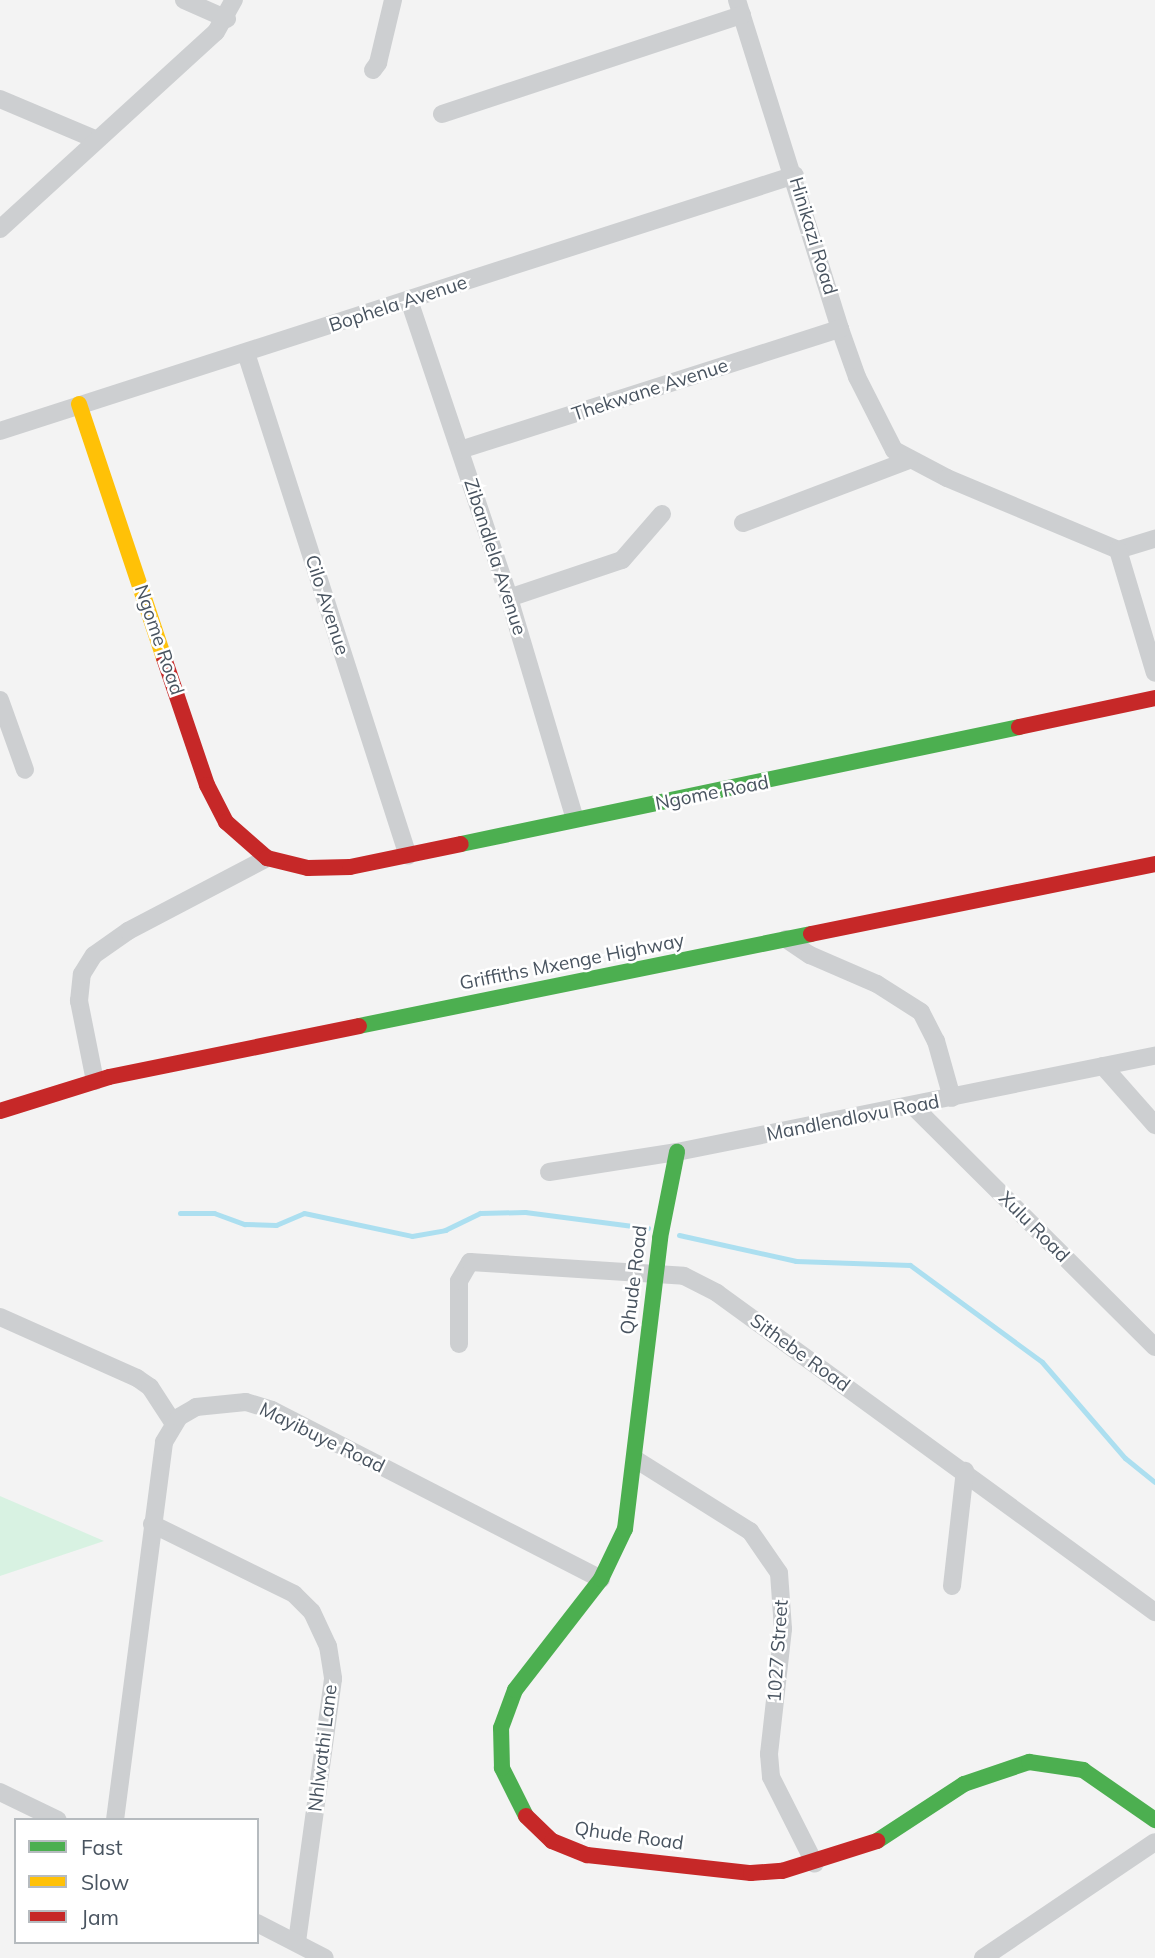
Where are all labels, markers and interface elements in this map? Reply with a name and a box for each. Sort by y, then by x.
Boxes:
street label: Hinikazi Road [784,174,842,298]
street label: Bophela Avenue [326,271,470,337]
street label: Thekwane Avenue [569,354,731,426]
street label: Zibandlela Avenue [459,476,531,638]
street label: Cilo Avenue [300,552,354,658]
street label: Ngome Road [129,582,189,698]
street label: Ngome Road [653,771,771,815]
street label: Griffiths Mxenge Highway [458,929,686,995]
street label: Mandlendlovu Road [765,1090,941,1146]
street label: Xulu Road [994,1187,1074,1267]
street label: Qhude Road [616,1224,652,1336]
street label: Sithebe Road [746,1309,854,1397]
street label: Mayibuye Road [256,1398,388,1478]
street label: 1027 Street [763,1599,793,1703]
street label: Nhlwathi Lane [304,1683,342,1813]
street label: Qhude Road [573,1817,685,1855]
legend [14,1818,259,1944]
text: Fast [81,1834,123,1860]
text: Slow [81,1869,129,1895]
text: Jam [81,1904,119,1930]

